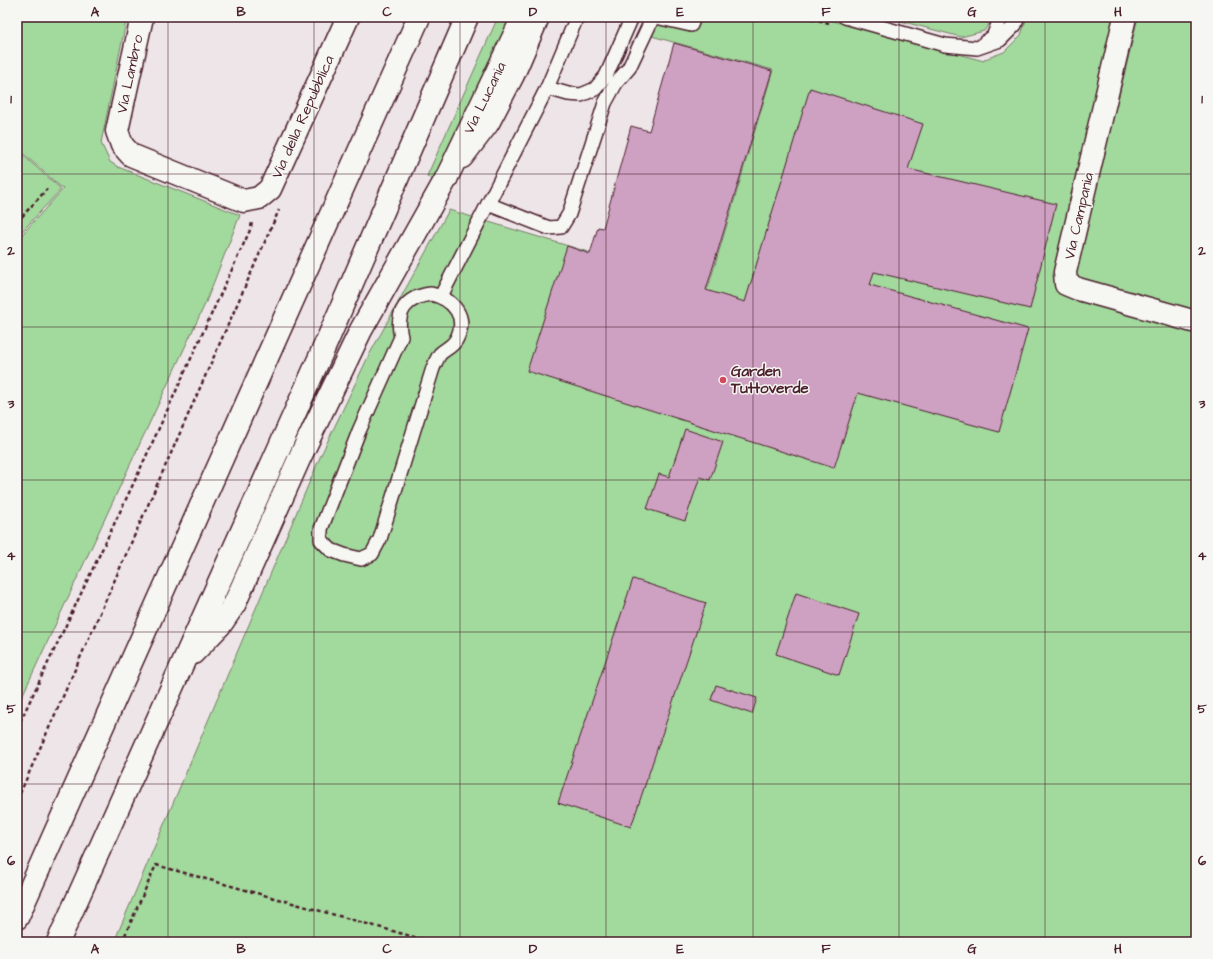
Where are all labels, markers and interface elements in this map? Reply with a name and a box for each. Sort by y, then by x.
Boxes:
text: A [91,3,100,21]
text: B [236,3,246,21]
text: C [382,3,392,21]
text: D [529,3,538,21]
text: E [676,3,684,21]
text: F [821,3,831,21]
text: G [967,3,977,21]
text: H [1114,3,1122,21]
street label: Via Lambro [111,32,149,115]
street label: Via della Repubblica [266,52,340,182]
street label: Via Lucania [459,58,512,138]
text: 1 [10,90,12,108]
text: 1 [1201,90,1203,108]
street label: Via Campania [1059,170,1099,262]
text: 2 [6,242,15,260]
text: 2 [1197,242,1206,260]
place label: Garden Tuttoverde [730,361,809,399]
marker: Garden Tuttoverde [718,375,728,385]
text: 3 [7,395,15,413]
text: 3 [1198,395,1206,413]
text: 4 [7,547,16,565]
text: 4 [1198,547,1207,565]
text: 5 [6,700,16,718]
text: 5 [1197,700,1207,718]
text: 6 [7,852,16,870]
text: 6 [1198,852,1207,870]
text: A [91,940,100,958]
text: B [236,940,246,958]
text: C [382,940,392,958]
text: D [529,940,538,958]
text: E [676,940,684,958]
text: F [821,940,831,958]
text: G [967,940,977,958]
text: H [1114,940,1122,958]

